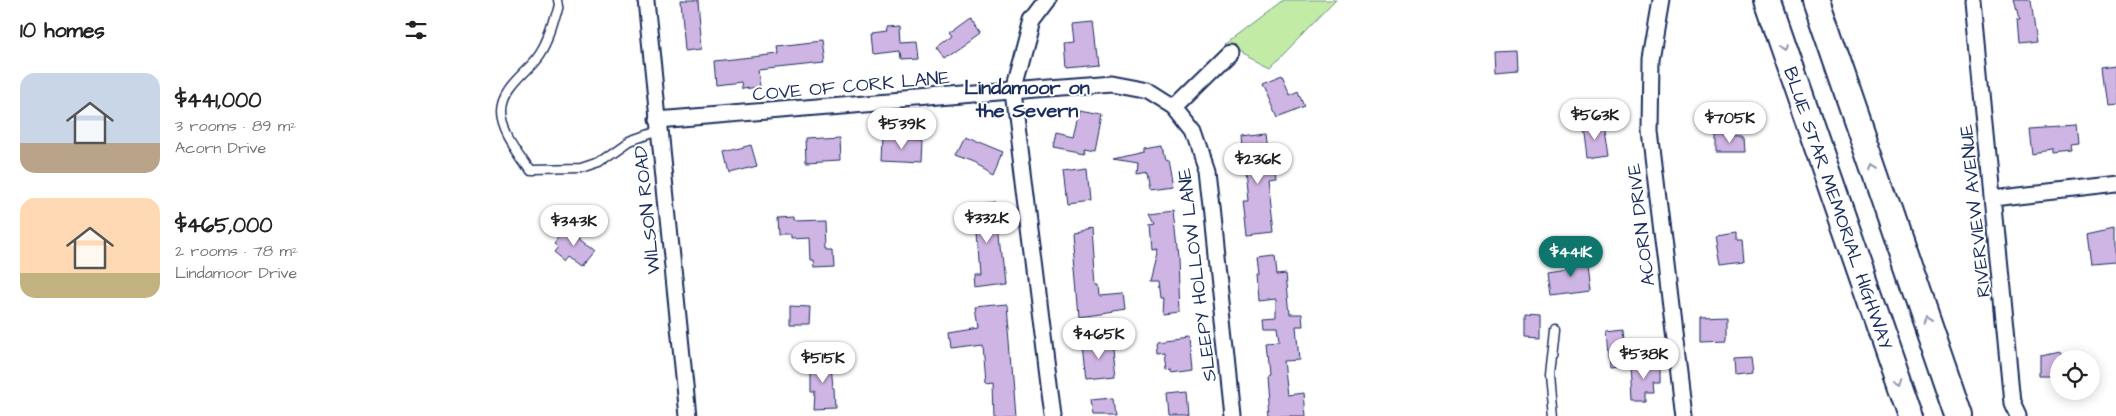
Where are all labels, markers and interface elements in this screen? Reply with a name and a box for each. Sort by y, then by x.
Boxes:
text: 10 homes [20,16,105,45]
icon: filters [402,16,430,44]
one-way arrow [1777,41,1787,50]
street label: BLUE STAR MEMORIAL HIGHWAY [1776,63,1899,353]
street label: COVE OF CORK LANE [751,64,951,109]
district label: Lindamoor on the Severn [964,74,1090,125]
text: $441,000 [175,86,261,115]
icon: home [60,93,120,153]
pin: $563K [1560,98,1630,141]
pin: $705K [1695,102,1765,144]
text: $563K [1571,104,1619,126]
text: $705K [1705,107,1755,129]
pin: $539K [867,108,937,150]
text: $539K [878,113,926,135]
text: 3 rooms · 89 m² [175,115,296,137]
street label: RIVERVIEW AVENUE [1953,123,1998,299]
text: Acorn Drive [175,137,266,159]
pin: $236K [1223,142,1293,185]
street label: WILSON ROAD [627,144,668,275]
text: $236K [1235,148,1281,170]
street label: ACORN DRIVE [1621,162,1662,288]
one-way arrow [1869,163,1879,171]
street label: SLEEPY HOLLOW LANE [1171,166,1224,383]
pin: $332K [952,202,1022,244]
pin: $343K [539,204,609,247]
text: $332K [965,207,1009,229]
text: $343K [551,210,597,232]
text: $465,000 [175,211,273,240]
icon: home [60,218,120,278]
pin: $441K [1536,236,1606,278]
text: 2 rooms · 78 m² [175,240,298,262]
text: $441K [1550,241,1592,263]
text: Lindamoor Drive [175,262,297,284]
one-way arrow [1922,317,1932,325]
pin: $465K [1064,318,1134,360]
text: $465K [1074,323,1124,345]
pin: $538K [1609,338,1679,380]
pin: $515K [788,342,858,384]
text: $538K [1620,343,1668,365]
text: $515K [801,347,845,369]
map controls [2050,350,2100,400]
button: locate [2050,350,2100,400]
one-way arrow [1893,377,1903,385]

